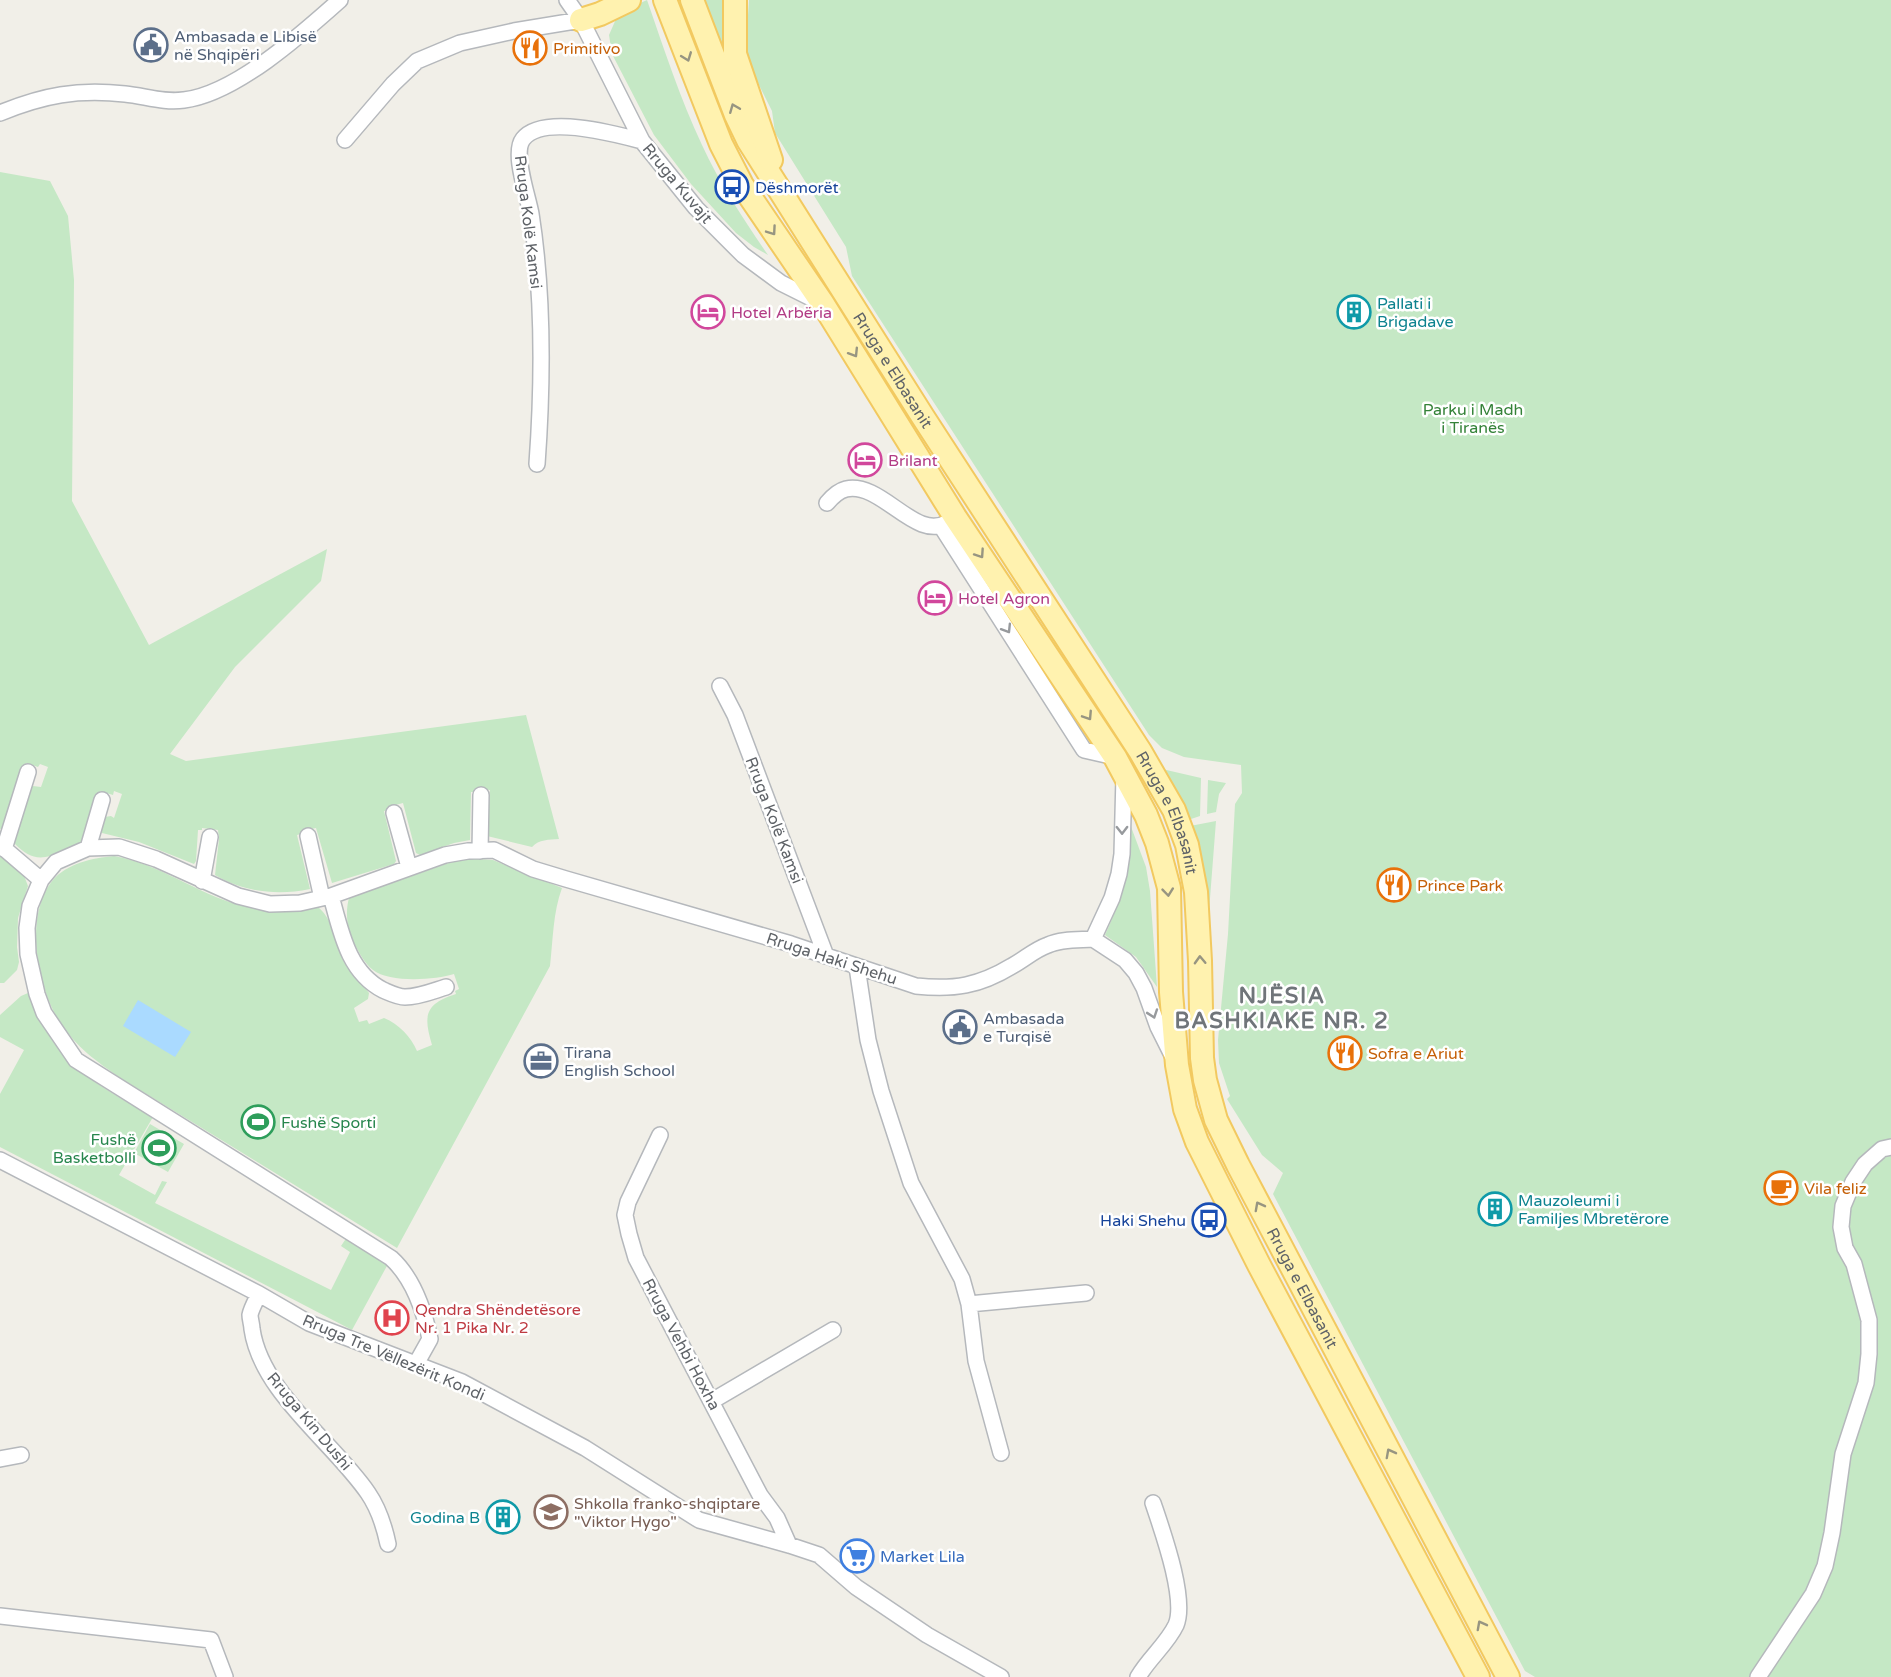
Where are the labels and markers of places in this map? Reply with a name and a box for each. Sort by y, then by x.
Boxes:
public building icon: Ambasada e Libisë në Shqipëri [133,27,169,63]
place label: Ambasada e Libisë në Shqipëri [174,27,317,65]
restaurant icon: Primitivo [512,30,548,66]
place label: Primitivo [553,39,621,59]
bus stop icon: Dëshmorët [714,169,750,205]
place label: Dëshmorët [755,178,839,198]
hotel icon: Hotel Arbëria [690,294,726,330]
building icon: Pallati i Brigadave [1336,294,1372,330]
place label: Pallati i Brigadave [1377,294,1454,332]
place label: Hotel Arbëria [731,303,832,323]
hotel icon: Brilant [847,442,883,478]
place label: Brilant [888,451,938,471]
hotel icon: Hotel Agron [917,580,953,616]
place label: Hotel Agron [958,589,1050,609]
restaurant icon: Prince Park [1376,867,1412,903]
place label: Prince Park [1417,876,1504,896]
public building icon: Ambasada e Turqisë [942,1009,978,1045]
place label: Ambasada e Turqisë [983,1009,1064,1047]
restaurant icon: Sofra e Ariut [1327,1035,1363,1071]
office icon: Tirana English School [523,1043,559,1079]
place label: Tirana English School [564,1043,675,1081]
place label: Sofra e Ariut [1368,1044,1464,1064]
sports icon: Fushë Sporti [240,1104,276,1140]
place label: Fushë Sporti [281,1113,376,1133]
place label: Fushë Basketbolli [53,1130,136,1168]
sports icon: Fushë Basketbolli [141,1130,177,1166]
cafe icon: Vila feliz [1763,1170,1799,1206]
place label: Vila feliz [1804,1179,1867,1199]
building icon: Mauzoleumi i Familjes Mbretërore [1477,1191,1513,1227]
place label: Mauzoleumi i Familjes Mbretërore [1518,1191,1669,1229]
bus stop icon: Haki Shehu [1191,1202,1227,1238]
place label: Haki Shehu [1100,1211,1186,1231]
hospital icon: Qendra Shëndetësore Nr. 1 Pika Nr. 2 [374,1300,410,1336]
place label: Qendra Shëndetësore Nr. 1 Pika Nr. 2 [415,1300,581,1338]
school or university icon: Shkolla franko-shqiptare "Viktor Hygo" [533,1494,569,1530]
place label: Shkolla franko-shqiptare "Viktor Hygo" [574,1494,760,1532]
building icon: Godina B [485,1499,521,1535]
place label: Godina B [410,1508,480,1528]
supermarket icon: Market Lila [839,1538,875,1574]
place label: Market Lila [880,1547,965,1567]

